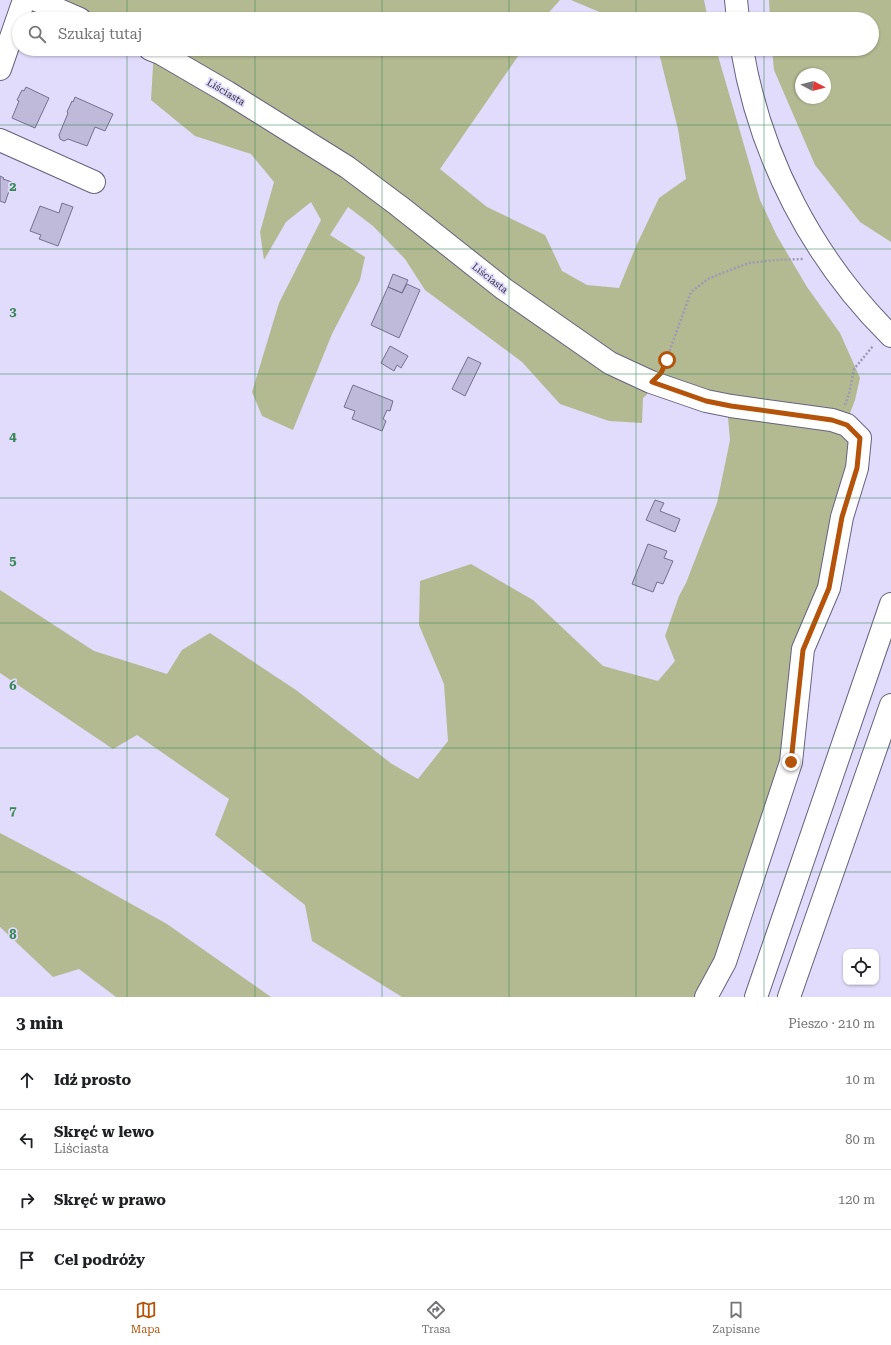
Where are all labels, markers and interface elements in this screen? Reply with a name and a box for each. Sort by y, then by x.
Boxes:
search box [12,12,879,56]
icon: search [26,23,48,45]
text: Szukaj tutaj [58,25,142,43]
north arrow [795,68,831,104]
street label: Liściasta [205,76,247,108]
text: 2 [9,179,17,194]
street label: Liściasta [470,261,510,296]
text: 3 [9,304,17,319]
route start [658,351,676,369]
text: 4 [9,429,17,444]
text: 5 [9,553,17,568]
text: 6 [9,678,17,693]
route end [782,753,800,771]
text: 7 [9,803,17,818]
text: 8 [9,927,17,942]
map controls [843,949,879,985]
button: locate [843,949,879,985]
text: 3 min [16,1013,63,1033]
text: Pieszo · 210 m [788,1016,875,1031]
icon: ahead [16,1069,38,1091]
text: Idź prosto [54,1071,131,1089]
text: 10 m [845,1072,875,1087]
text: Skręć w lewo [54,1123,154,1141]
icon: left [16,1129,38,1151]
text: 80 m [845,1132,875,1147]
text: Liściasta [54,1141,109,1156]
icon: right [16,1189,38,1211]
text: Skręć w prawo [54,1191,166,1209]
text: 120 m [838,1192,875,1207]
icon: arrive [16,1249,38,1271]
text: Cel podróży [54,1251,145,1269]
tab: Mapa [131,1299,160,1336]
tab: Trasa [422,1299,451,1336]
tab: Zapisane [712,1299,760,1336]

